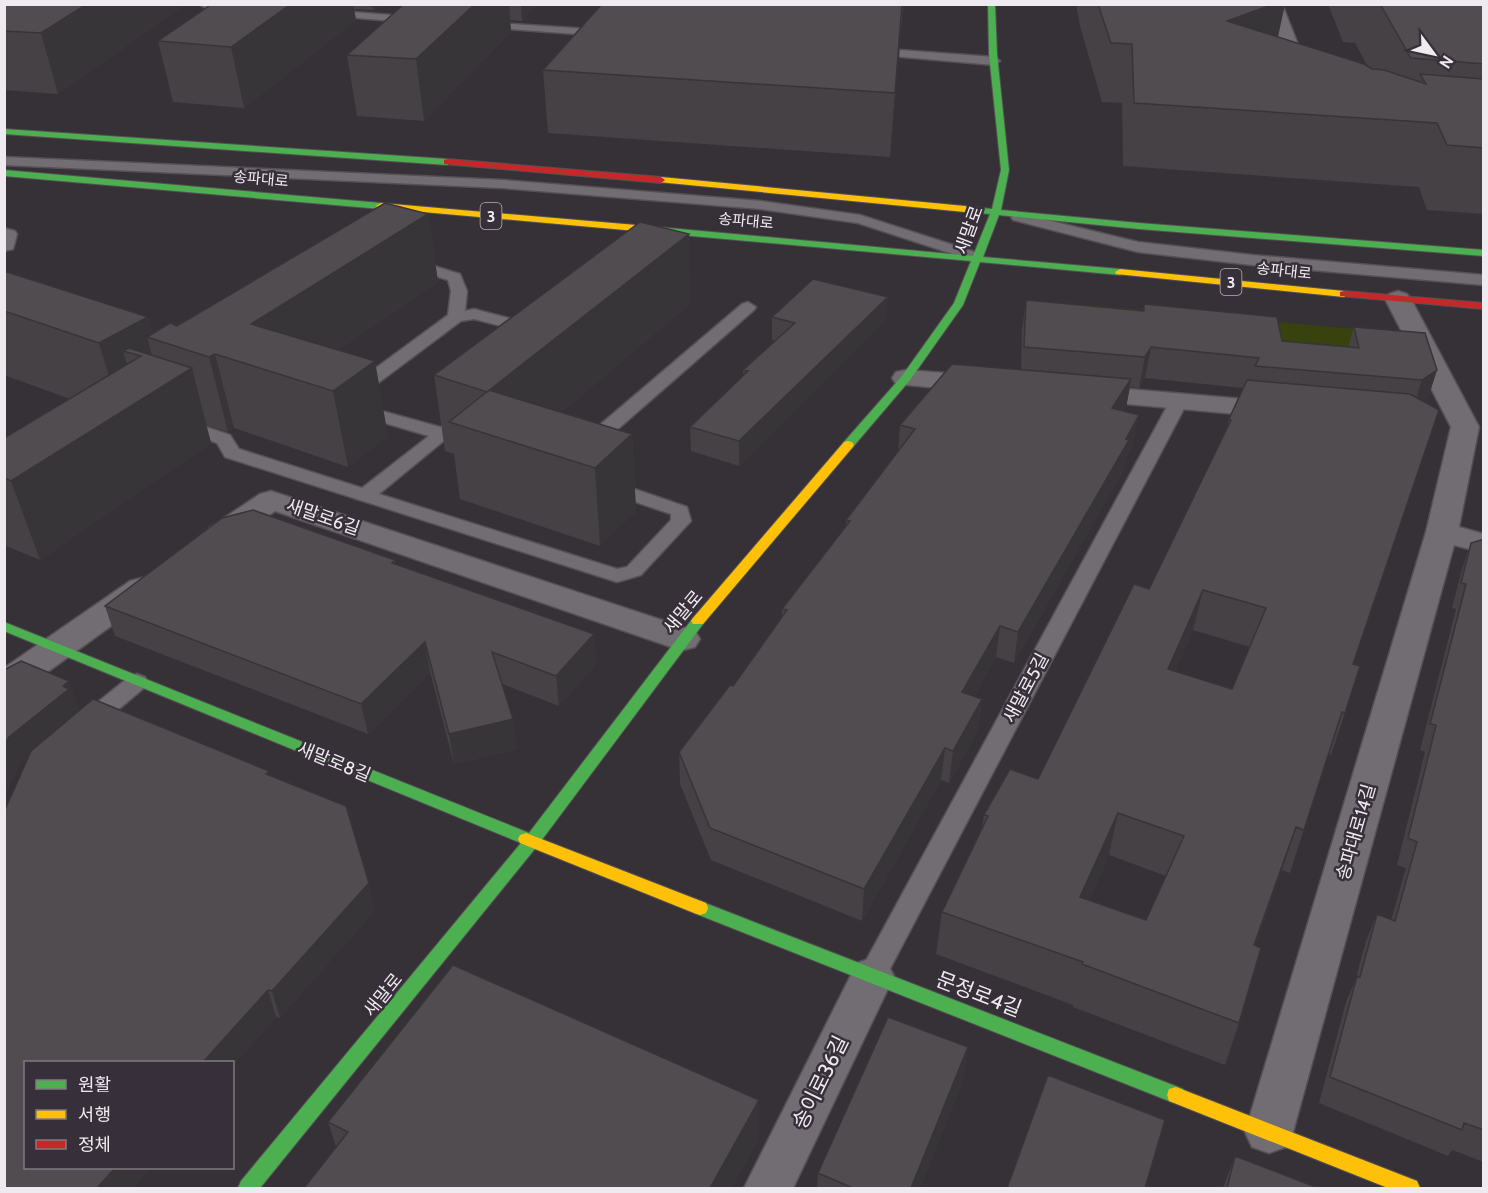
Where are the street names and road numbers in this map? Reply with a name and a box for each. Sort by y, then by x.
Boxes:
street label: 송파대로 [233,168,289,190]
road number: 3 [480,203,502,229]
street label: 새말로 [950,203,988,257]
street label: 송파대로 [718,210,774,232]
street label: 송파대로 [1256,259,1312,283]
road number: 3 [1220,269,1242,295]
street label: 새말로6길 [283,494,363,540]
street label: 새말로 [659,586,707,638]
street label: 새말로5길 [998,649,1054,727]
street label: 새말로8길 [294,737,374,787]
street label: 송파대로14길 [1332,781,1380,883]
street label: 문정로4길 [933,966,1025,1022]
street label: 새말로 [359,969,407,1021]
street label: 송이로36길 [787,1031,853,1133]

